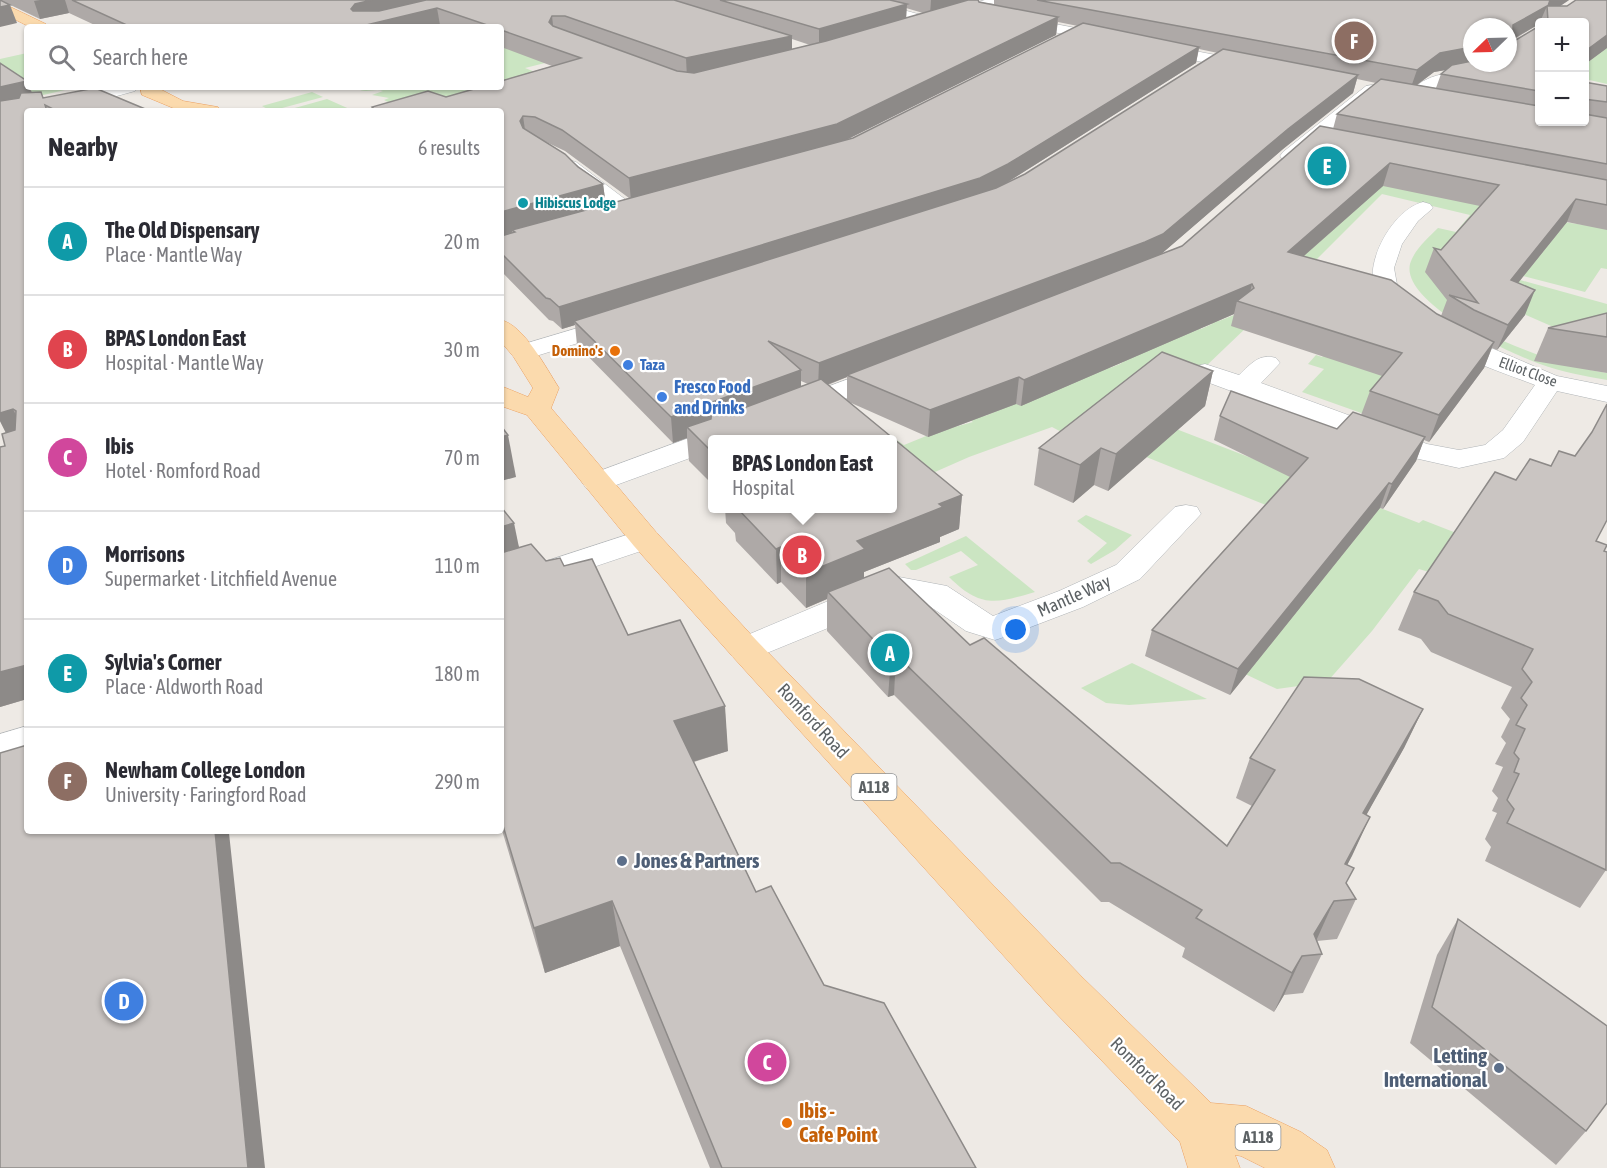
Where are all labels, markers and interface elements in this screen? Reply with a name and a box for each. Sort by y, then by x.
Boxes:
pin: F [1334,18,1374,63]
north arrow [1463,18,1517,72]
map controls [1535,18,1589,126]
button: + [1535,18,1589,72]
search box [24,24,504,90]
icon: search [45,41,78,74]
text: Search here [93,44,188,70]
button: − [1535,72,1589,126]
text: Nearby [48,132,118,162]
text: 6 results [418,136,480,159]
pin: E [1308,144,1346,188]
place label: Hibiscus Lodge [535,194,616,211]
marker: Hibiscus Lodge [516,196,530,210]
text: The Old Dispensary [105,217,260,243]
text: A [63,230,72,253]
text: 20 m [444,230,480,253]
text: Place · Mantle Way [105,243,242,266]
text: BPAS London East [105,325,246,351]
text: B [63,338,72,361]
text: 30 m [444,338,480,361]
place label: Domino's [552,342,604,359]
marker: Domino's [608,344,622,358]
text: Hospital · Mantle Way [105,351,264,374]
street label: Elliot Close [1497,353,1560,390]
place label: Taza [640,356,665,373]
marker: Taza [621,358,635,372]
place label: Fresco Food and Drinks [674,376,751,418]
marker: Fresco Food and Drinks [655,390,669,404]
text: Ibis [105,433,134,459]
popup [708,435,897,513]
text: C [63,446,72,469]
text: 70 m [444,446,480,469]
text: BPAS London East [732,450,873,476]
text: Hotel · Romford Road [105,459,261,482]
text: Hospital [732,476,795,499]
pin: B [782,532,822,578]
text: Morrisons [105,541,185,567]
text: D [62,554,73,577]
text: 110 m [435,554,480,577]
text: Supermarket · Litchfield Avenue [105,567,337,590]
street label: Mantle Way [1034,570,1114,621]
your location [1001,615,1030,644]
pin: A [870,630,910,676]
text: Sylvia's Corner [105,649,221,675]
text: E [63,662,72,685]
text: 180 m [435,662,480,685]
text: Place · Aldworth Road [105,675,263,698]
street label: Romford Road [773,679,853,762]
text: Newham College London [105,757,305,783]
text: F [63,770,72,793]
text: 290 m [435,770,480,793]
road number: A118 [852,774,896,800]
text: University · Faringford Road [105,783,307,806]
place label: Jones & Partners [633,848,760,872]
marker: Jones & Partners [615,854,629,868]
pin: D [104,978,144,1024]
street label: Romford Road [1107,1033,1188,1114]
pin: C [748,1040,786,1084]
place label: Letting International [1384,1043,1488,1091]
marker: Letting International [1492,1061,1506,1075]
place label: Ibis - Cafe Point [799,1098,877,1146]
marker: Ibis - Cafe Point [780,1116,794,1130]
road number: A118 [1236,1124,1280,1150]

